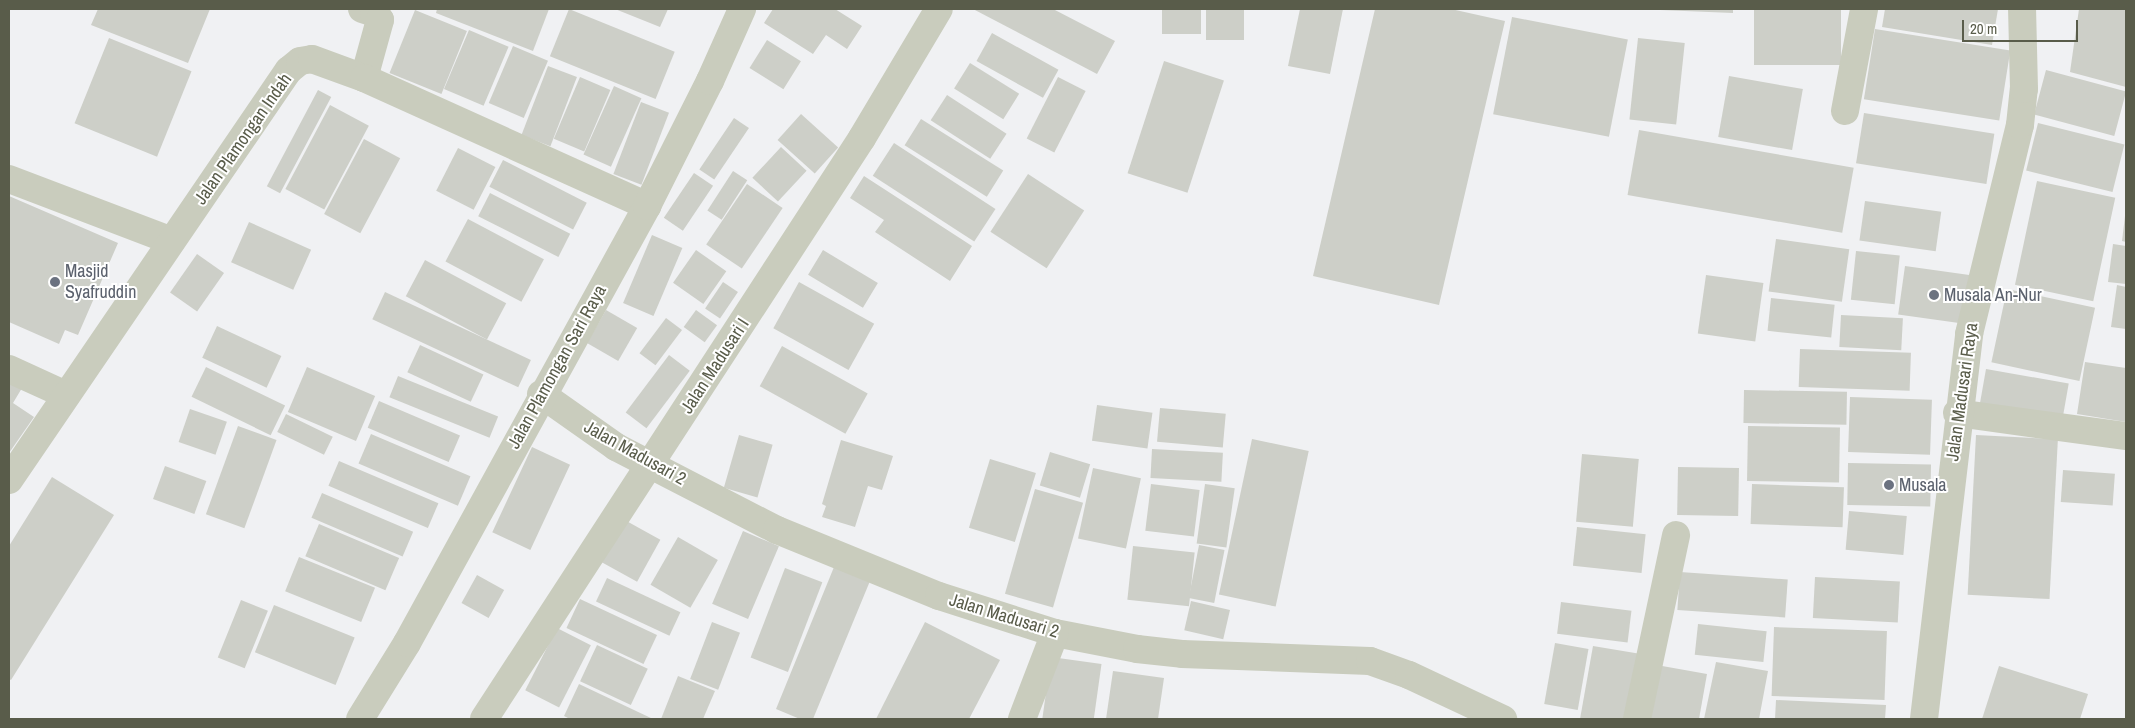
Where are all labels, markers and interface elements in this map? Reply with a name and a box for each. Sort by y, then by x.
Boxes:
scale bar [1965,10,2081,42]
text: 20 m [1970,18,1997,39]
street label: Jalan Plamongan Indah [190,69,296,209]
place label: Masjid Syafruddin [65,261,136,304]
marker: Masjid Syafruddin [49,276,61,288]
street label: Jalan Plamongan Sari Raya [503,281,611,453]
place label: Musala An-Nur [1944,284,2042,306]
marker: Musala An-Nur [1928,289,1940,301]
street label: Jalan Madusari I [676,314,754,418]
street label: Jalan Madusari Raya [1942,321,1982,463]
street label: Jalan Madusari 2 [580,416,690,490]
place label: Musala [1899,474,1947,496]
marker: Musala [1883,479,1895,491]
street label: Jalan Madusari 2 [947,589,1061,643]

